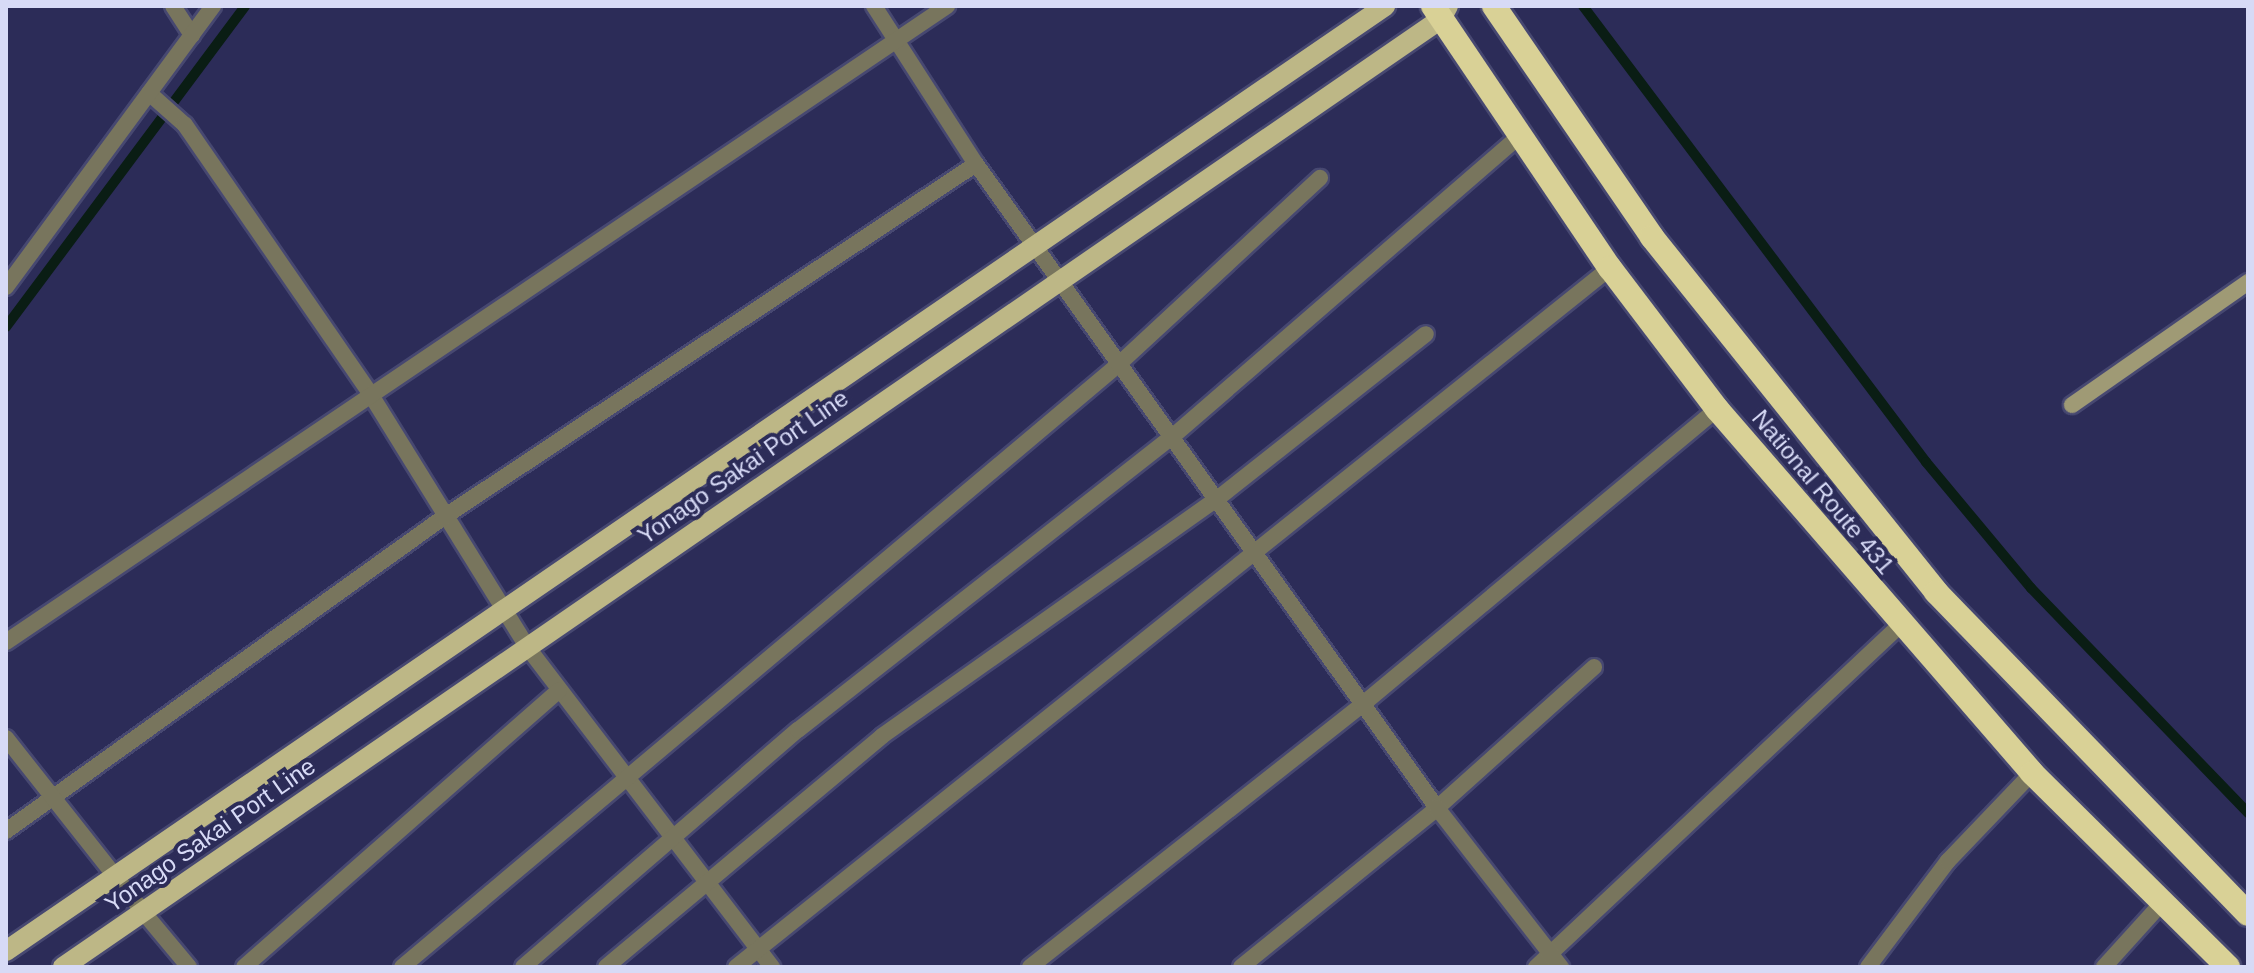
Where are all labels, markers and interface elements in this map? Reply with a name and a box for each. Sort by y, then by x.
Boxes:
street label: Yonago Sakai Port Line [632,384,854,550]
street label: National Route 431 [1746,404,1900,580]
street label: Yonago Sakai Port Line [99,752,321,918]

